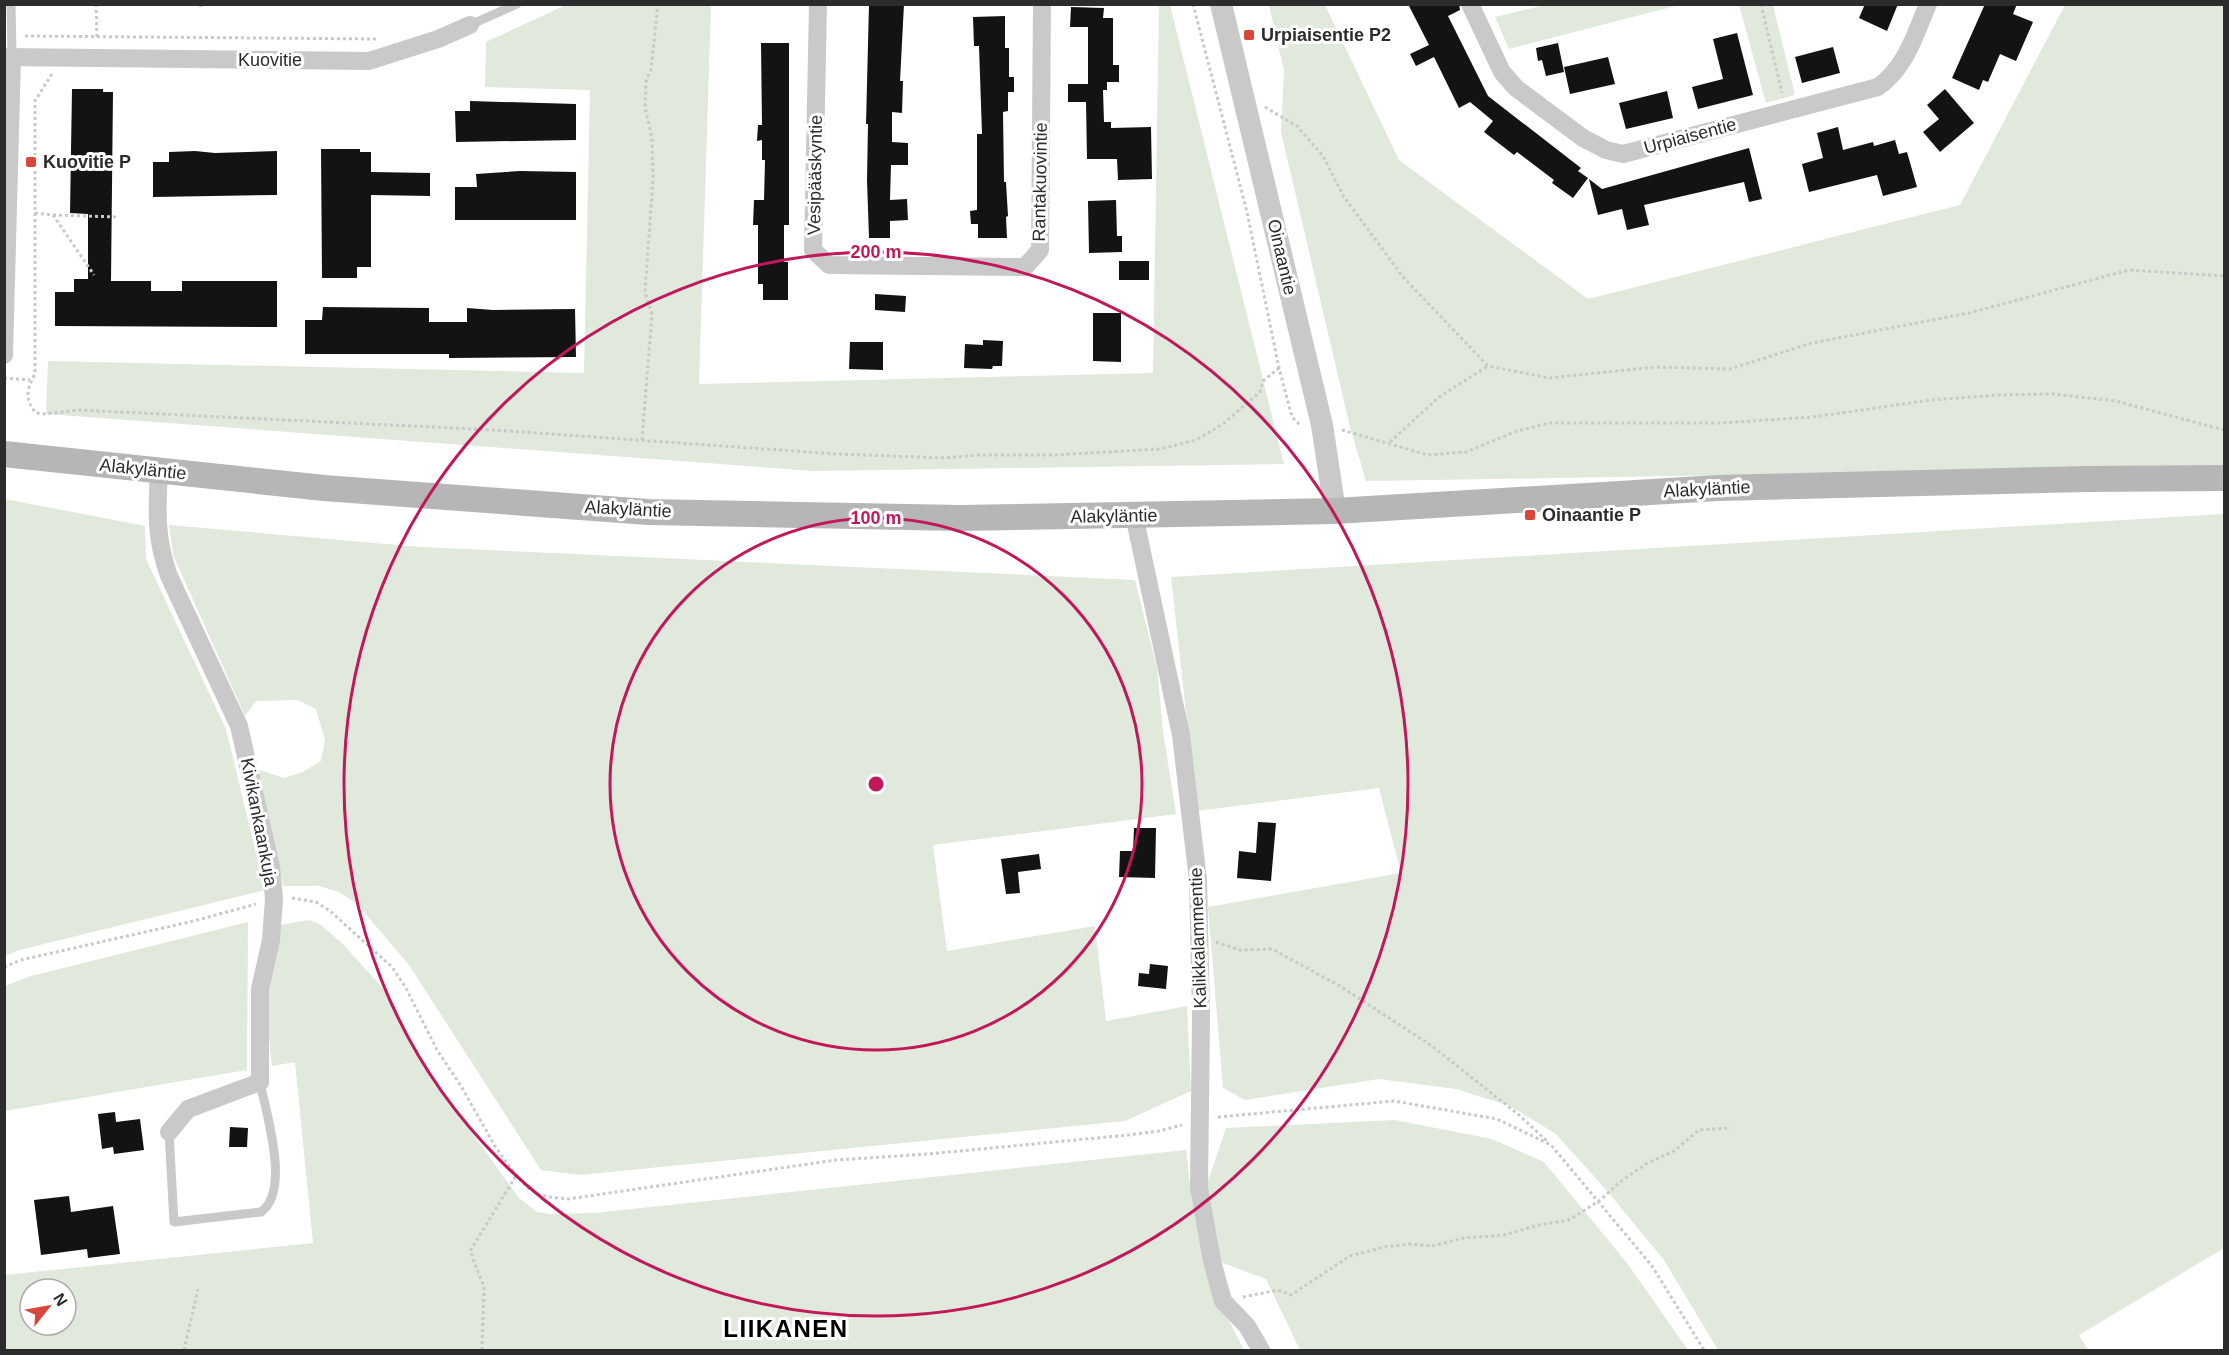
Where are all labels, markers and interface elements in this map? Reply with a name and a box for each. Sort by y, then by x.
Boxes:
place label: Urpiaisentie P2 [1261,25,1391,45]
marker: Urpiaisentie P2 [1242,28,1256,42]
street label: Kuovitie [238,50,302,70]
street label: Urpiaisentie [1642,114,1738,158]
street label: Vesipääskyntie [804,115,826,235]
street label: Rantakuovintie [1029,122,1051,242]
place label: Kuovitie P [43,152,131,172]
marker: Kuovitie P [24,155,38,169]
street label: Oinaantie [1264,217,1300,297]
text: 200 m [850,242,902,262]
street label: Alakyläntie [99,455,187,483]
street label: Alakyläntie [1663,477,1751,501]
street label: Alakyläntie [584,497,672,521]
street label: Alakyläntie [1070,505,1158,527]
place label: Oinaantie P [1542,505,1641,525]
text: 100 m [850,508,902,528]
marker: Oinaantie P [1523,508,1537,522]
street label: Kivikankaankuja [237,756,281,889]
centre of rings [866,774,886,794]
street label: Kalikkalammentie [1186,867,1210,1009]
north arrow [18,1277,78,1337]
text: N [50,1290,71,1309]
district label: LIIKANEN [723,1315,849,1342]

